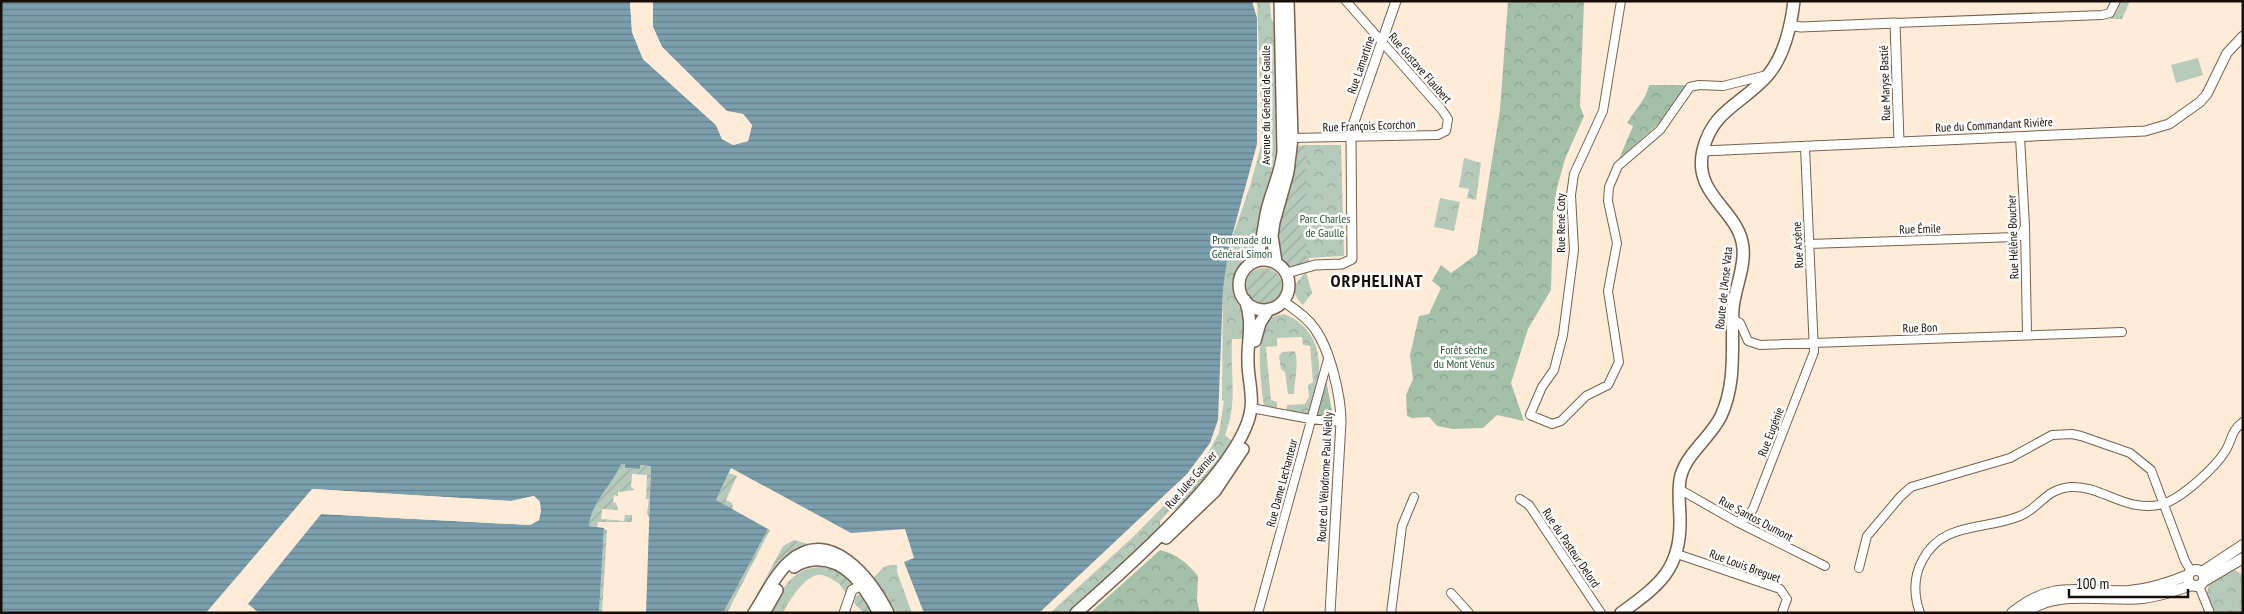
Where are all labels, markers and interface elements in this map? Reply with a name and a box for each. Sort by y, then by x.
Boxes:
street label: Rue Gustave Flaubert [1386,29,1456,107]
street label: Rue Lamartine [1344,34,1377,96]
street label: Avenue du Général de Gaulle [1258,45,1273,165]
street label: Rue Maryse Bastié [1876,45,1893,121]
street label: Rue du Commandant Rivière [1935,114,2053,135]
street label: Rue François Ecorchon [1322,116,1416,135]
street label: Rue René Coty [1553,193,1568,253]
street label: Rue Hélène Boucher [2004,194,2021,279]
park label: Parc Charles de Gaulle [1300,211,1350,240]
street label: Rue Émile [1899,220,1941,237]
street label: Rue Arsène [1789,221,1806,269]
park label: Promenade du Général Simon [1212,232,1272,261]
street label: Route de l'Anse Vata [1712,246,1735,330]
district label: ORPHELINAT [1331,269,1423,292]
street label: Rue Bon [1902,319,1938,336]
park label: Forêt sèche du Mont Vénus [1433,342,1495,371]
street label: Rue Eugénie [1754,405,1787,459]
street label: Route du Vélodrome Paul Nielly [1314,411,1335,543]
street label: Rue Dame Lechanteur [1263,437,1301,529]
street label: Rue Jules Garnier [1162,447,1220,511]
street label: Rue Santos Dumont [1717,493,1796,545]
street label: Rue du Pasteur Delord [1539,505,1603,590]
street label: Rue Louis Breguet [1707,546,1784,586]
scale bar [2069,566,2188,598]
text: 100 m [2076,574,2109,593]

